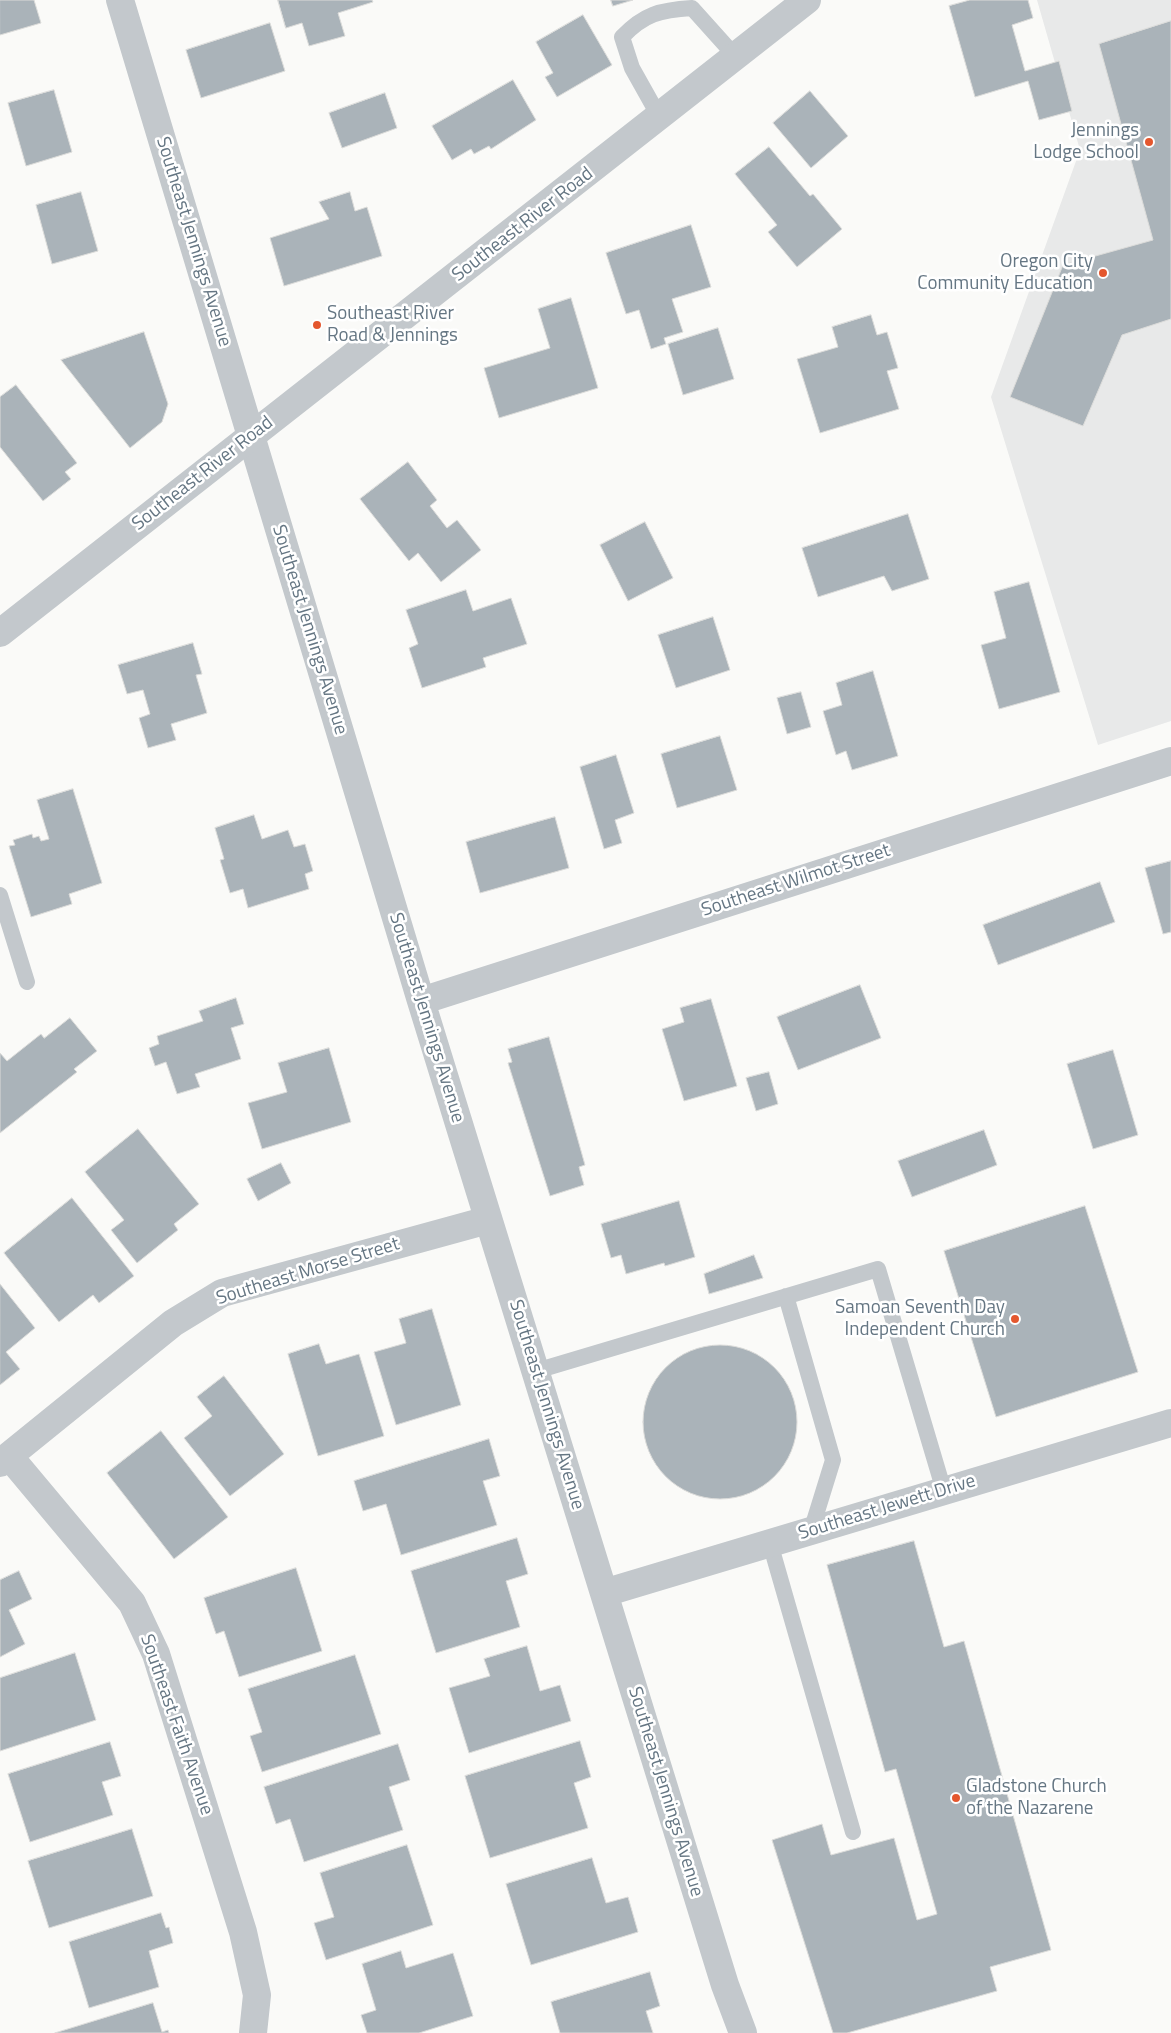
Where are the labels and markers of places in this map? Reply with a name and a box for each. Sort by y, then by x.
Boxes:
place label: Jennings Lodge School [1033,120,1139,164]
marker: Jennings Lodge School [1143,136,1155,148]
place label: Oregon City Community Education [917,251,1093,295]
marker: Oregon City Community Education [1097,267,1109,279]
place label: Southeast River Road & Jennings [327,303,458,347]
marker: Southeast River Road & Jennings [311,319,323,331]
place label: Samoan Seventh Day Independent Church [835,1297,1005,1341]
marker: Samoan Seventh Day Independent Church [1009,1313,1021,1325]
place label: Gladstone Church of the Nazarene [966,1776,1107,1820]
marker: Gladstone Church of the Nazarene [950,1792,962,1804]

